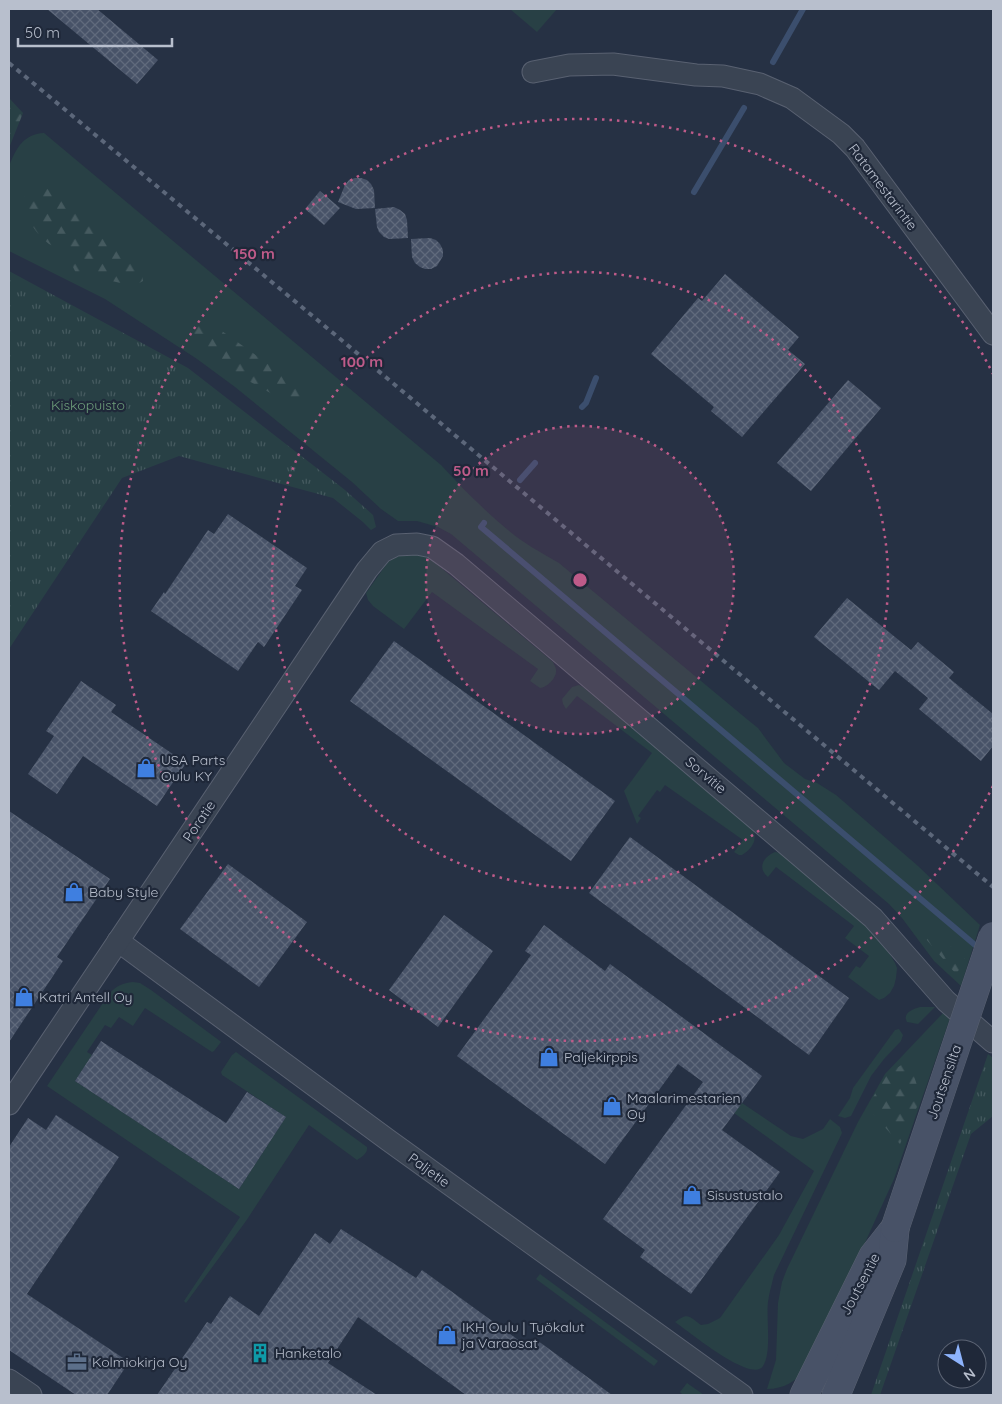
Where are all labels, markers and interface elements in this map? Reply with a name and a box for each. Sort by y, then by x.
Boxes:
scale bar [18,15,171,47]
text: 50 m [25,23,60,42]
street label: Ratamestarintie [845,140,921,234]
text: 150 m [233,244,275,263]
text: 100 m [341,352,383,371]
park label: Kiskopuisto [51,396,125,414]
text: 50 m [453,461,489,480]
centre of rings [571,571,589,589]
place label: USA Parts Oulu KY [161,751,225,785]
street label: Sorvitie [682,753,730,798]
shop icon: USA Parts Oulu KY [135,757,157,779]
street label: Poratie [179,797,219,845]
shop icon: Baby Style [63,881,85,903]
place label: Baby Style [89,883,159,901]
shop icon: Katri Antell Oy [13,986,35,1008]
place label: Katri Antell Oy [39,988,133,1006]
street label: Joutsensilta [923,1042,965,1122]
shop icon: Paljekirppis [538,1046,560,1068]
place label: Paljekirppis [564,1048,638,1066]
place label: Maalarimestarien Oy [627,1089,741,1123]
shop icon: Maalarimestarien Oy [601,1095,623,1117]
street label: Paljetie [405,1149,453,1191]
shop icon: Sisustustalo [681,1184,703,1206]
place label: Sisustustalo [707,1186,783,1204]
street label: Joutsentie [836,1250,884,1318]
place label: IKH Oulu | Työkalut ja Varaosat [461,1318,585,1352]
shop icon: IKH Oulu | Työkalut ja Varaosat [436,1324,458,1346]
north arrow [937,1339,987,1389]
building icon: Hanketalo [249,1342,271,1364]
place label: Hanketalo [275,1344,342,1362]
office icon: Kolmiokirja Oy [66,1351,88,1373]
place label: Kolmiokirja Oy [92,1353,188,1371]
text: N [960,1364,979,1385]

